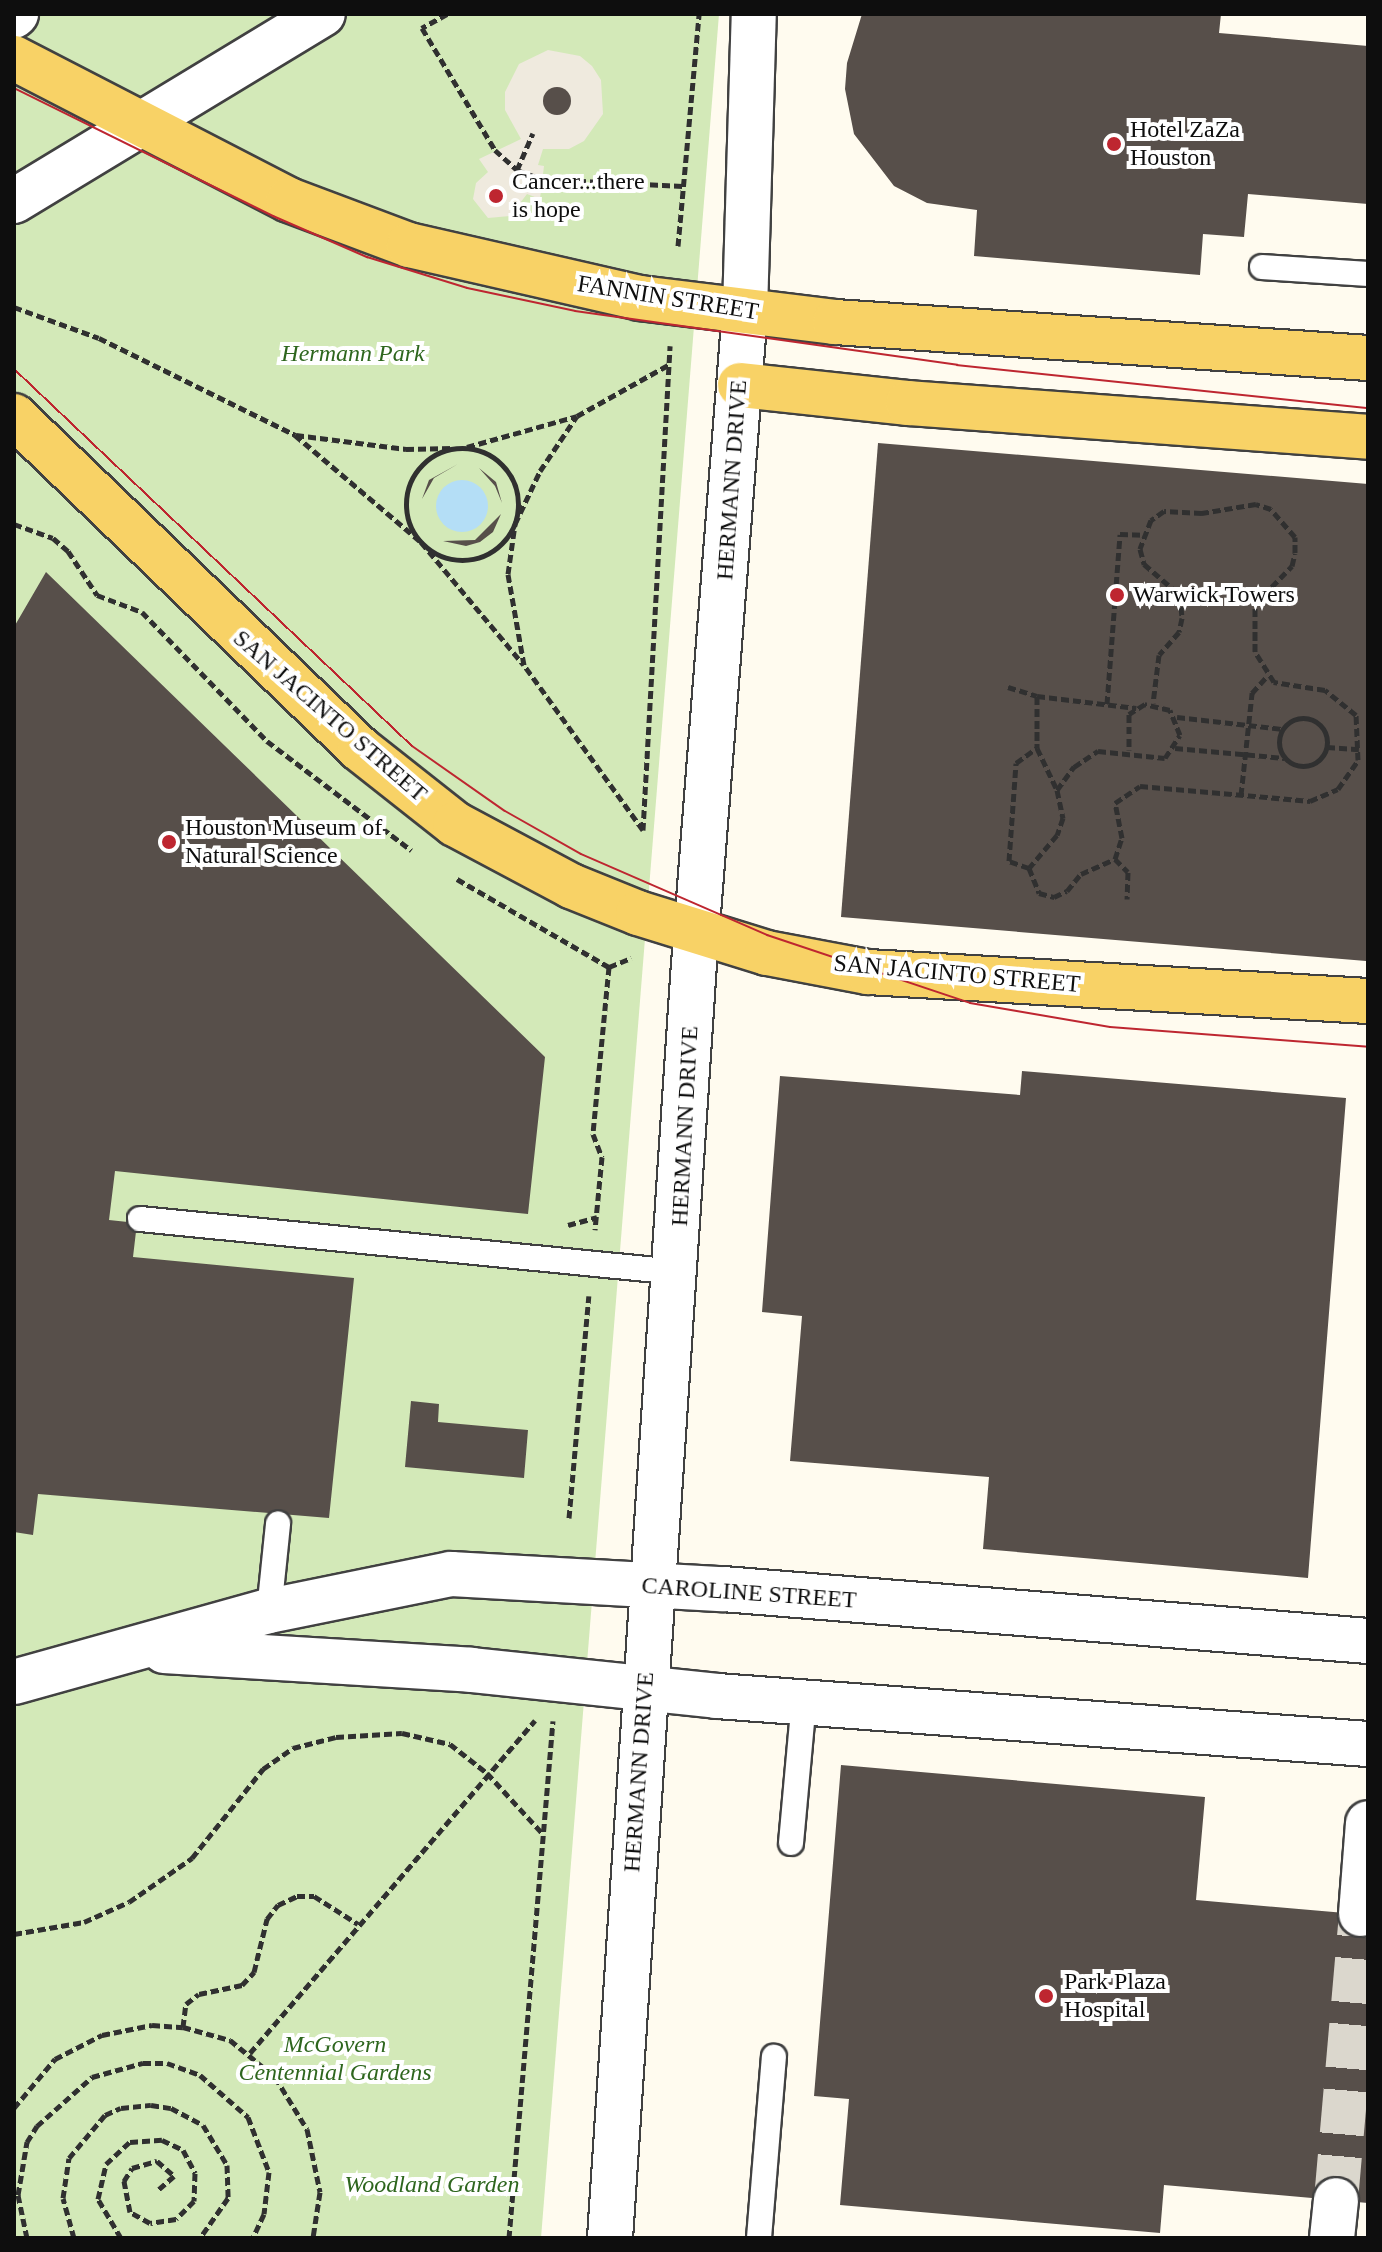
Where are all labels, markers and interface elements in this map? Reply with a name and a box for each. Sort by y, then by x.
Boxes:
place label: Hotel ZaZa Houston [1130,116,1240,172]
marker: Hotel ZaZa Houston [1105,135,1123,153]
place label: Cancer...there is hope [512,168,645,224]
marker: Cancer...there is hope [487,187,505,205]
street label: FANNIN STREET [575,269,761,327]
park label: Hermann Park [281,340,425,368]
street label: HERMANN DRIVE [711,379,753,581]
place label: Warwick Towers [1133,581,1295,609]
marker: Warwick Towers [1108,586,1126,604]
street label: SAN JACINTO STREET [227,624,433,808]
place label: Houston Museum of Natural Science [185,814,382,870]
marker: Houston Museum of Natural Science [160,833,178,851]
street label: SAN JACINTO STREET [832,949,1082,999]
street label: HERMANN DRIVE [665,1025,705,1227]
street label: CAROLINE STREET [641,1571,857,1615]
street label: HERMANN DRIVE [618,1671,660,1873]
place label: Park Plaza Hospital [1064,1968,1166,2024]
marker: Park Plaza Hospital [1035,1985,1057,2007]
park label: McGovern Centennial Gardens [238,2031,432,2087]
park label: Woodland Garden [345,2171,519,2199]

